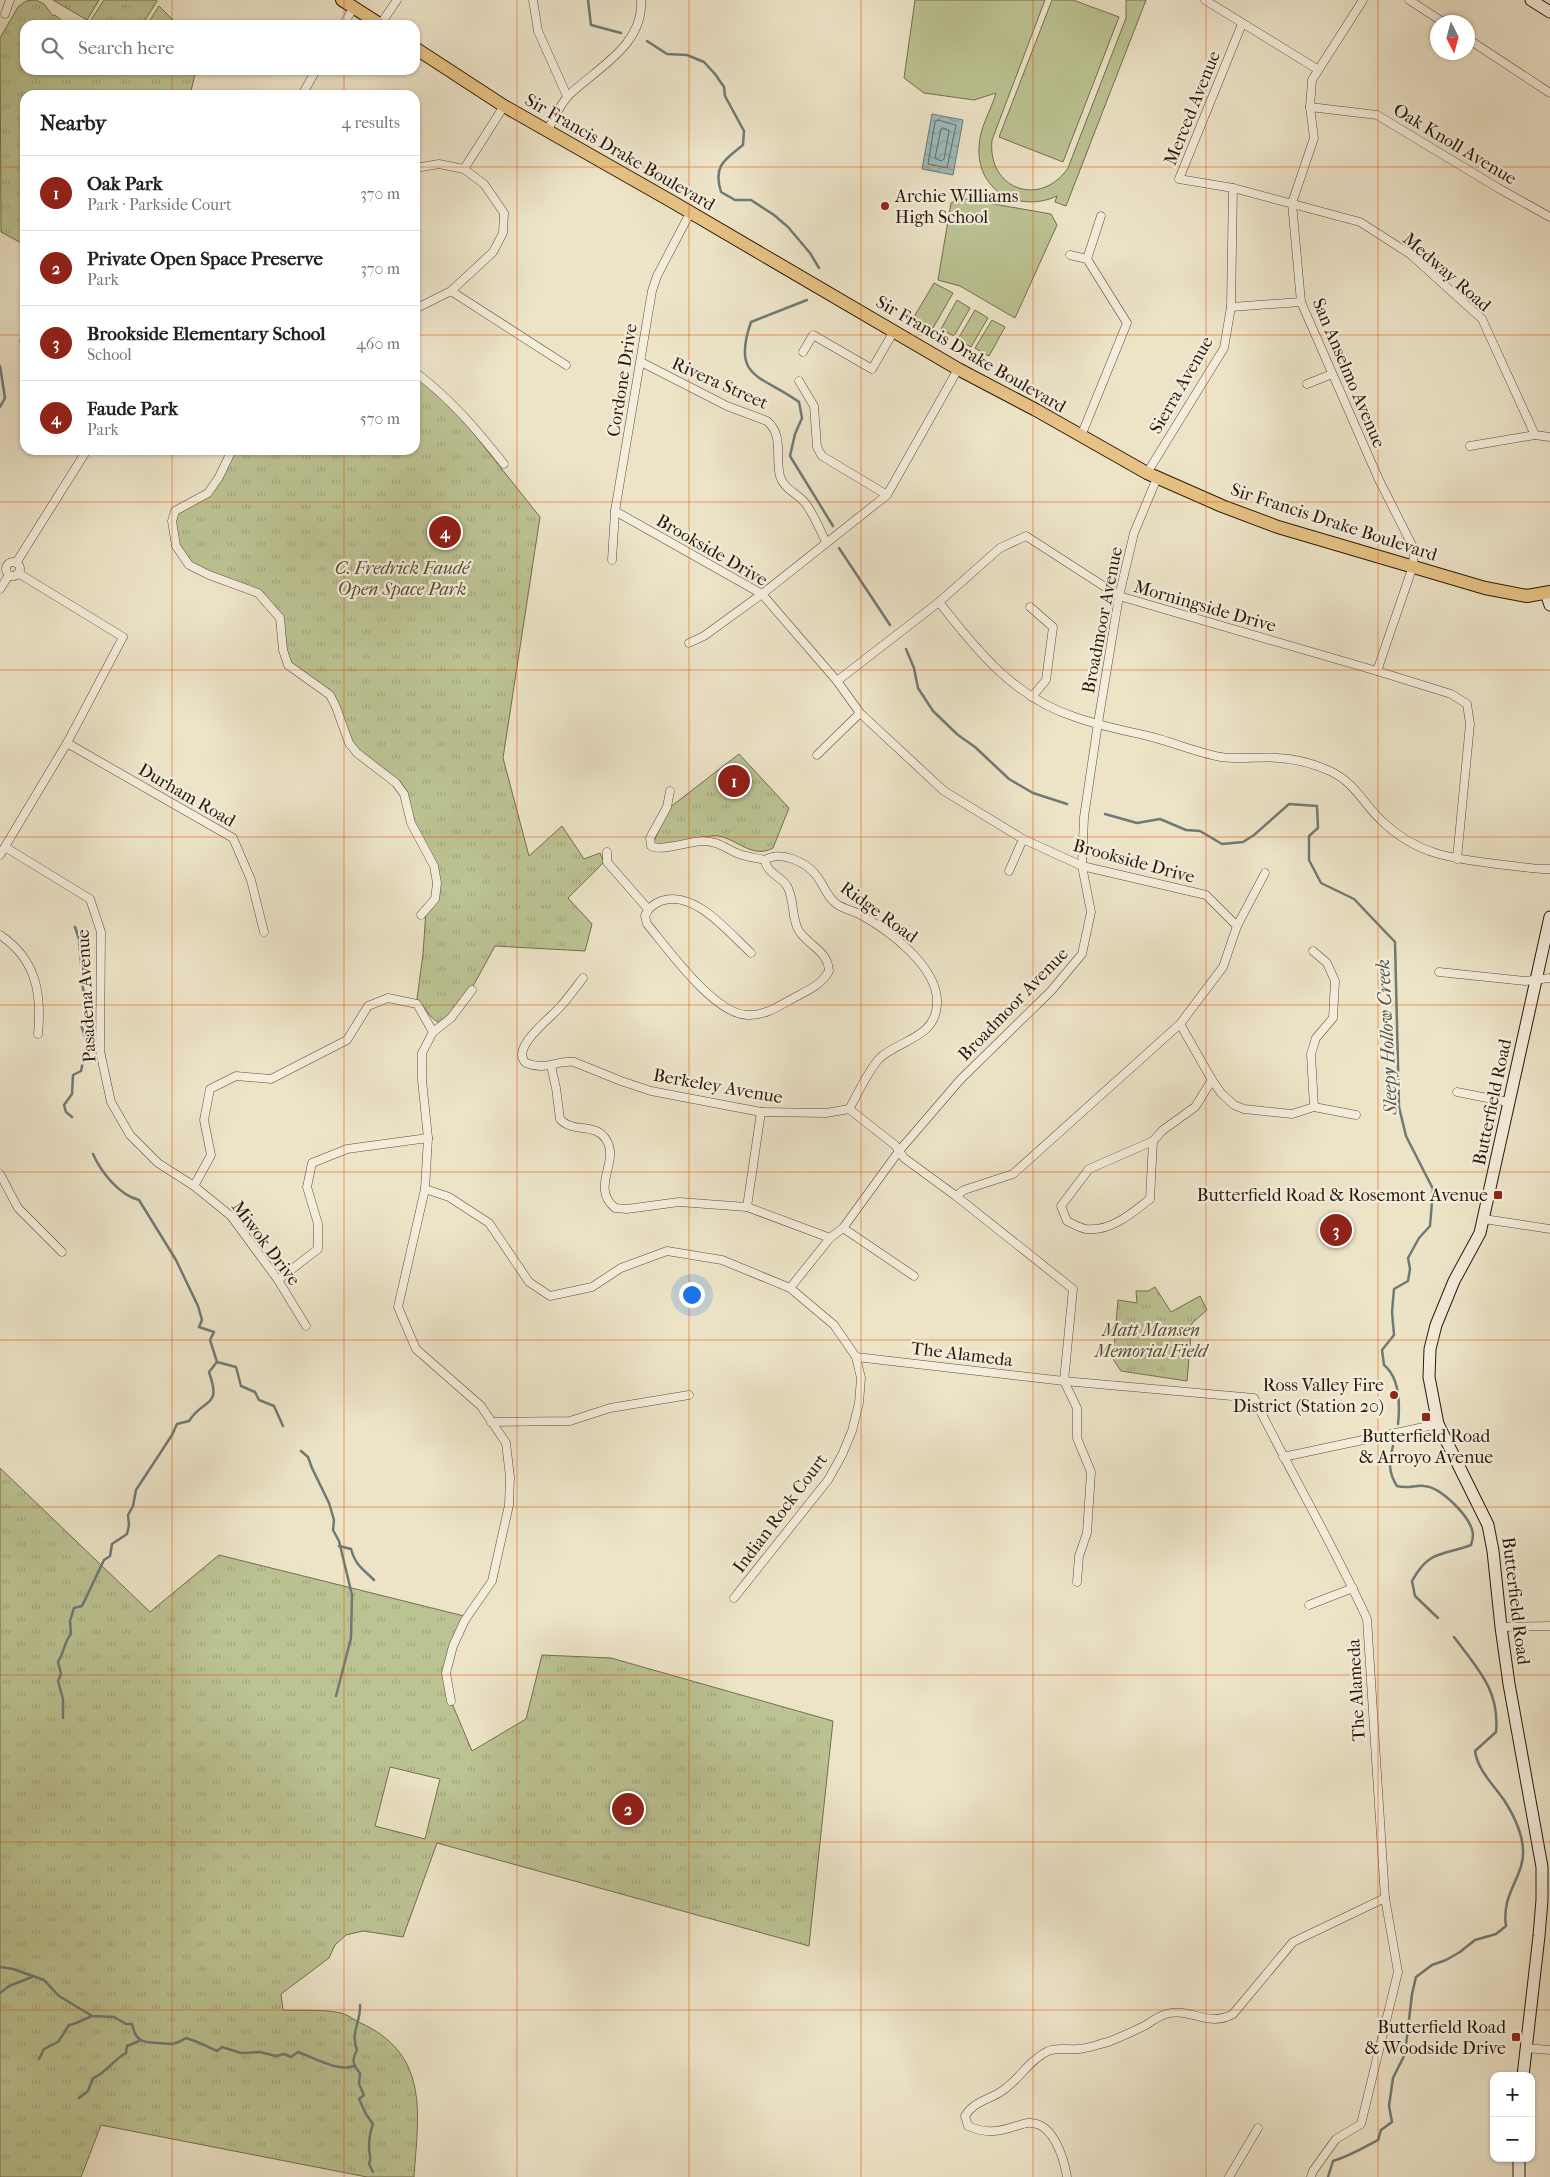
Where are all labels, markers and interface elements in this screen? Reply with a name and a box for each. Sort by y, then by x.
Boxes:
north arrow [1430,15,1475,60]
search box [20,20,420,75]
icon: search [38,34,66,62]
text: Search here [78,37,174,59]
street label: Merced Avenue [1160,48,1225,168]
street label: Sir Francis Drake Boulevard [521,89,719,216]
street label: Oak Knoll Avenue [1389,99,1520,190]
text: Nearby [40,111,106,135]
text: 4 results [342,113,400,132]
text: Oak Park [87,173,162,195]
text: 1 [53,184,59,203]
text: 370 m [360,184,400,203]
place label: Archie Williams High School [894,186,1019,228]
text: Park · Parkside Court [87,195,232,214]
marker: Archie Williams High School [879,200,891,212]
street label: Medway Road [1398,229,1495,316]
text: Private Open Space Preserve [87,248,323,270]
text: 2 [52,259,60,278]
text: 370 m [360,259,400,278]
text: Park [87,270,119,289]
street label: Sir Francis Drake Boulevard [872,291,1070,418]
street label: San Anselmo Avenue [1308,295,1390,451]
street label: Cordone Drive [603,322,642,438]
text: Brookside Elementary School [87,323,326,345]
street label: Sierra Avenue [1145,333,1218,438]
text: 3 [53,334,59,353]
text: 460 m [356,334,400,353]
text: School [87,345,132,364]
street label: Rivera Street [668,353,772,414]
text: Faude Park [87,398,178,420]
text: 4 [51,409,61,428]
text: 570 m [360,409,400,428]
text: Park [87,420,119,439]
street label: Sir Francis Drake Boulevard [1228,479,1440,566]
street label: Brookside Drive [652,510,771,591]
pin: 4 [429,513,461,551]
street label: Broadmoor Avenue [1078,545,1127,695]
park label: C. Fredrick Faudé Open Space Park [335,558,472,600]
street label: Morningside Drive [1131,576,1279,637]
street label: Durham Road [134,759,239,832]
pin: 1 [718,762,750,800]
street label: Brookside Drive [1071,835,1197,888]
street label: Ridge Road [836,877,922,948]
street label: Pasadena Avenue [73,929,100,1063]
street label: Broadmoor Avenue [954,943,1073,1065]
water label: Sleepy Hollow Creek [1372,959,1402,1116]
street label: Butterfield Road [1469,1037,1516,1167]
street label: Berkeley Avenue [652,1065,784,1108]
place label: Butterfield Road & Rosemont Avenue [1197,1185,1488,1206]
marker: Butterfield Road & Rosemont Avenue [1492,1189,1504,1201]
street label: Miwok Drive [227,1197,304,1290]
pin: 3 [1320,1211,1352,1249]
your location [679,1282,705,1308]
park label: Matt Mansen Memorial Field [1093,1320,1210,1362]
street label: The Alameda [910,1338,1015,1371]
place label: Ross Valley Fire District (Station 20) [1233,1375,1384,1417]
marker: Ross Valley Fire District (Station 20) [1388,1389,1400,1401]
marker: Butterfield Road & Arroyo Avenue [1420,1411,1432,1423]
place label: Butterfield Road & Arroyo Avenue [1359,1426,1493,1468]
street label: Indian Rock Court [729,1449,832,1577]
street label: Butterfield Road [1497,1536,1534,1666]
street label: The Alameda [1343,1638,1370,1742]
pin: 2 [612,1790,644,1828]
place label: Butterfield Road & Woodside Drive [1364,2017,1506,2059]
marker: Butterfield Road & Woodside Drive [1510,2031,1522,2043]
map controls [1490,2072,1535,2162]
button: + [1490,2072,1535,2117]
button: − [1490,2117,1535,2162]

